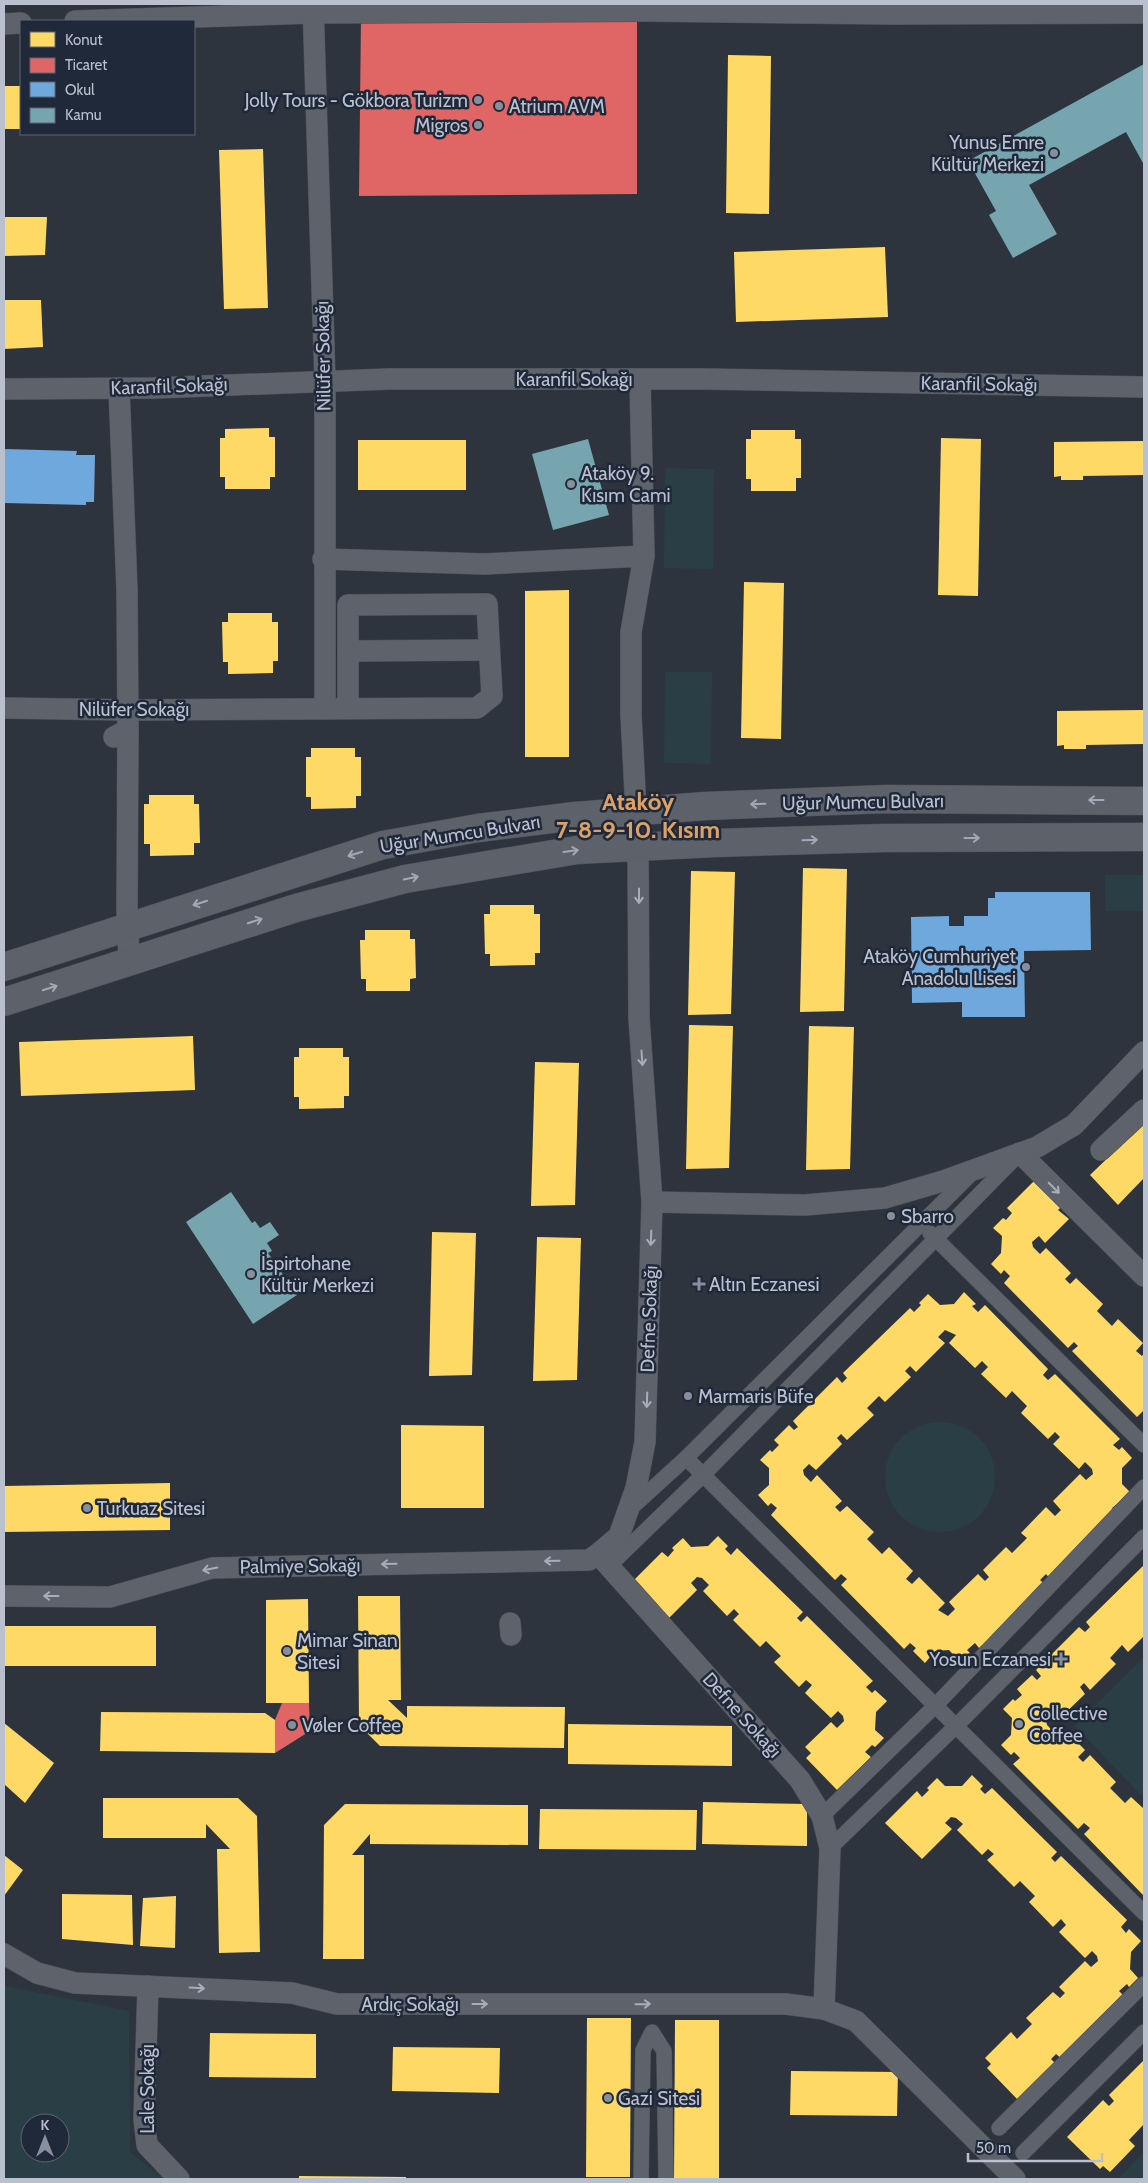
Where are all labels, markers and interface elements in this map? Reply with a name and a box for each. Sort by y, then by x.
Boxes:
legend [20,20,195,135]
text: Konut [65,31,103,49]
text: Ticaret [65,56,107,74]
text: Okul [65,81,95,99]
place label: Jolly Tours - Gökbora Turizm [244,89,468,112]
marker: Jolly Tours - Gökbora Turizm [472,94,484,106]
place label: Atrium AVM [509,95,605,118]
marker: Atrium AVM [493,100,505,112]
text: Kamu [65,106,102,124]
place label: Migros [415,114,468,137]
marker: Migros [472,119,484,131]
place label: Yunus Emre Kültür Merkezi [931,131,1044,176]
marker: Yunus Emre Kültür Merkezi [1048,147,1060,159]
street label: Nilüfer Sokağı [311,301,335,411]
street label: Karanfil Sokağı [515,368,633,391]
street label: Karanfil Sokağı [920,371,1038,397]
street label: Karanfil Sokağı [110,372,228,400]
place label: Ataköy 9. Kısım Cami [581,462,671,507]
marker: Ataköy 9. Kısım Cami [565,478,577,490]
street label: Nilüfer Sokağı [79,698,189,721]
district label: Ataköy 7-8-9-10. Kısım [556,787,720,844]
street label: Uğur Mumcu Bulvarı [782,789,944,815]
one-way arrow [1088,795,1104,805]
one-way arrow [750,800,766,809]
street label: Uğur Mumcu Bulvarı [378,810,542,858]
one-way arrow [964,833,980,843]
one-way arrow [801,835,817,845]
one-way arrow [563,846,579,856]
one-way arrow [347,849,363,859]
one-way arrow [403,873,419,882]
one-way arrow [634,888,644,904]
one-way arrow [192,899,208,908]
one-way arrow [246,916,262,926]
place label: Ataköy Cumhuriyet Anadolu Lisesi [863,945,1017,990]
marker: Ataköy Cumhuriyet Anadolu Lisesi [1020,961,1032,973]
one-way arrow [42,982,58,992]
one-way arrow [637,1050,646,1066]
one-way arrow [1048,1181,1060,1194]
place label: Sbarro [901,1205,954,1228]
marker: Sbarro [885,1210,897,1222]
one-way arrow [647,1230,656,1246]
place label: İspirtohane Kültür Merkezi [261,1252,374,1297]
street label: Defne Sokağı [636,1265,662,1373]
marker: İspirtohane Kültür Merkezi [245,1268,257,1280]
place label: Altın Eczanesi [709,1273,819,1296]
marker: Altın Eczanesi [693,1278,705,1290]
place label: Marmaris Büfe [698,1385,814,1408]
marker: Marmaris Büfe [682,1390,694,1402]
one-way arrow [642,1392,651,1408]
place label: Turkuaz Sitesi [97,1497,205,1520]
marker: Turkuaz Sitesi [81,1502,93,1514]
street label: Palmiye Sokağı [239,1553,361,1579]
one-way arrow [544,1556,560,1566]
one-way arrow [381,1559,398,1569]
one-way arrow [202,1565,218,1574]
one-way arrow [43,1591,60,1601]
place label: Mimar Sinan Sitesi [297,1629,398,1674]
marker: Mimar Sinan Sitesi [281,1645,293,1657]
place label: Yosun Eczanesi [929,1648,1051,1671]
marker: Yosun Eczanesi [1055,1653,1067,1665]
street label: Defne Sokağı [698,1668,786,1762]
place label: Collective Coffee [1029,1702,1108,1747]
place label: Vøler Coffee [302,1714,401,1737]
marker: Collective Coffee [1013,1718,1025,1730]
marker: Vøler Coffee [286,1719,298,1731]
one-way arrow [188,1983,205,1993]
street label: Ardıç Sokağı [361,1993,459,2016]
one-way arrow [472,1999,488,2009]
one-way arrow [634,1999,651,2009]
street label: Lale Sokağı [136,2044,159,2134]
place label: Gazi Sitesi [618,2087,700,2110]
marker: Gazi Sitesi [602,2092,614,2104]
north arrow [20,2113,70,2163]
text: K [41,2116,50,2134]
scale bar [968,2130,1102,2162]
text: 50 m [976,2139,1011,2157]

